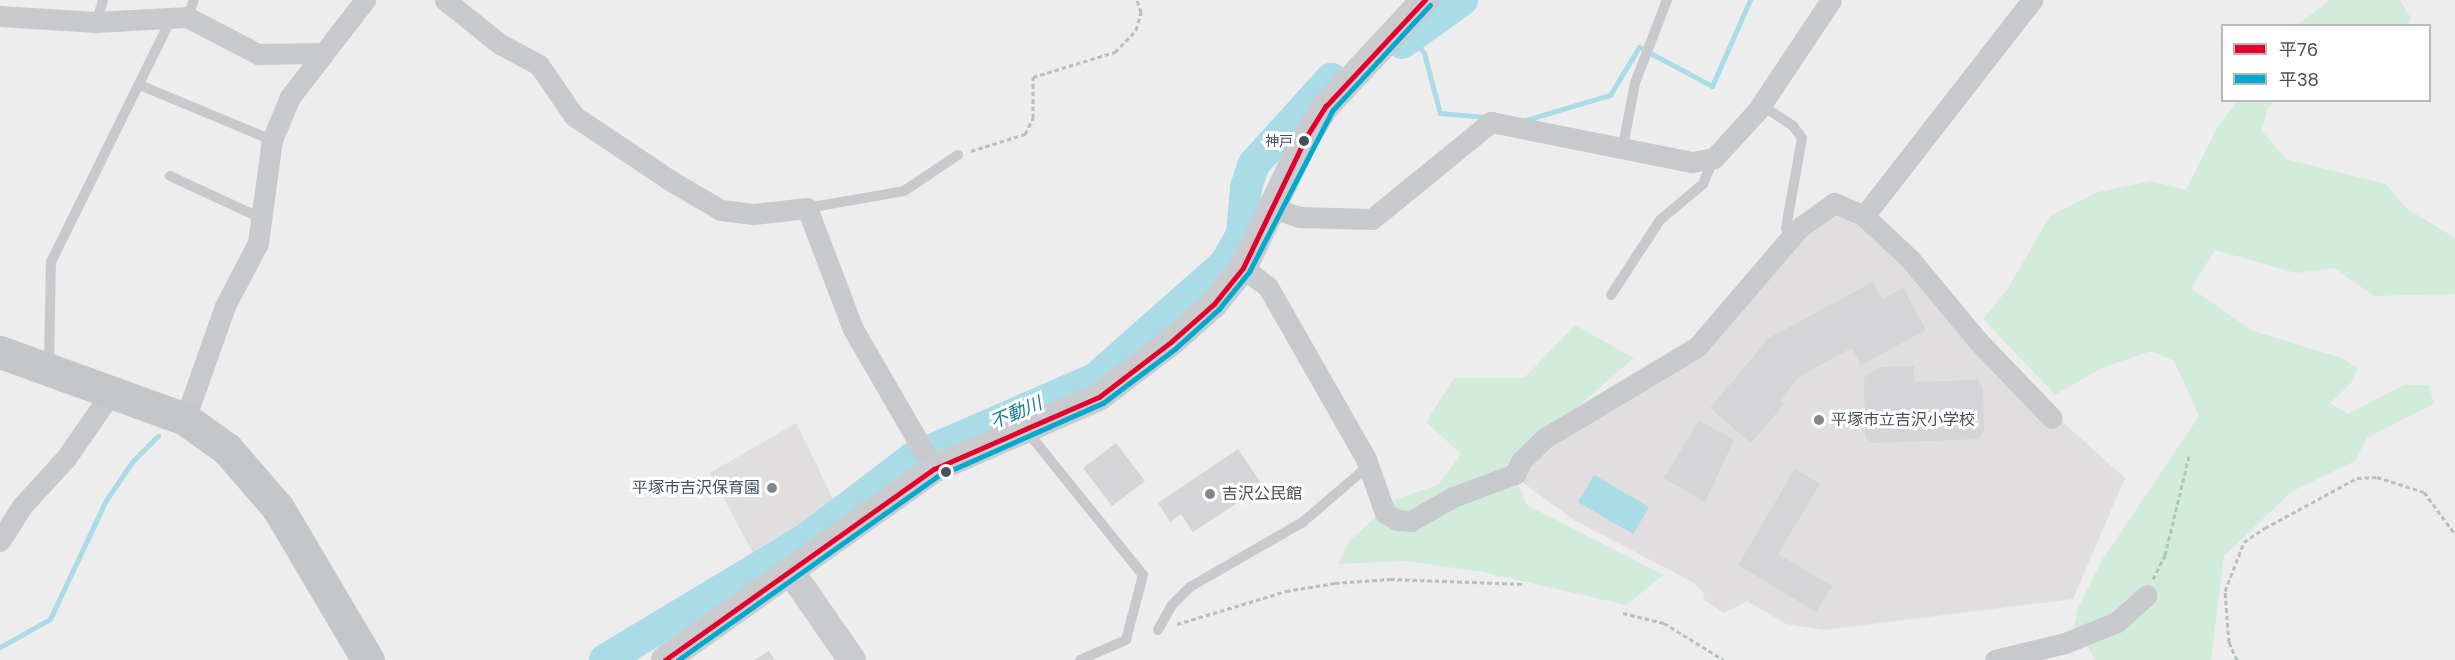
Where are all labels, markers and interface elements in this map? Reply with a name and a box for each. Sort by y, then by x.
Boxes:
legend [2221,24,2431,102]
text: 平76 [2279,37,2318,62]
text: 平38 [2279,67,2319,92]
place label: 神戸 [1265,133,1293,149]
marker: 神戸 [1298,135,1310,147]
water label: 不動川 [987,393,1045,433]
place label: 平塚市立吉沢小学校 [1831,410,1975,430]
marker: 平塚市立吉沢小学校 [1812,413,1826,427]
unlabelled marker [940,466,952,478]
place label: 平塚市吉沢保育園 [632,478,760,498]
marker: 平塚市吉沢保育園 [765,481,779,495]
place label: 吉沢公民館 [1222,484,1302,504]
marker: 吉沢公民館 [1203,487,1217,501]

